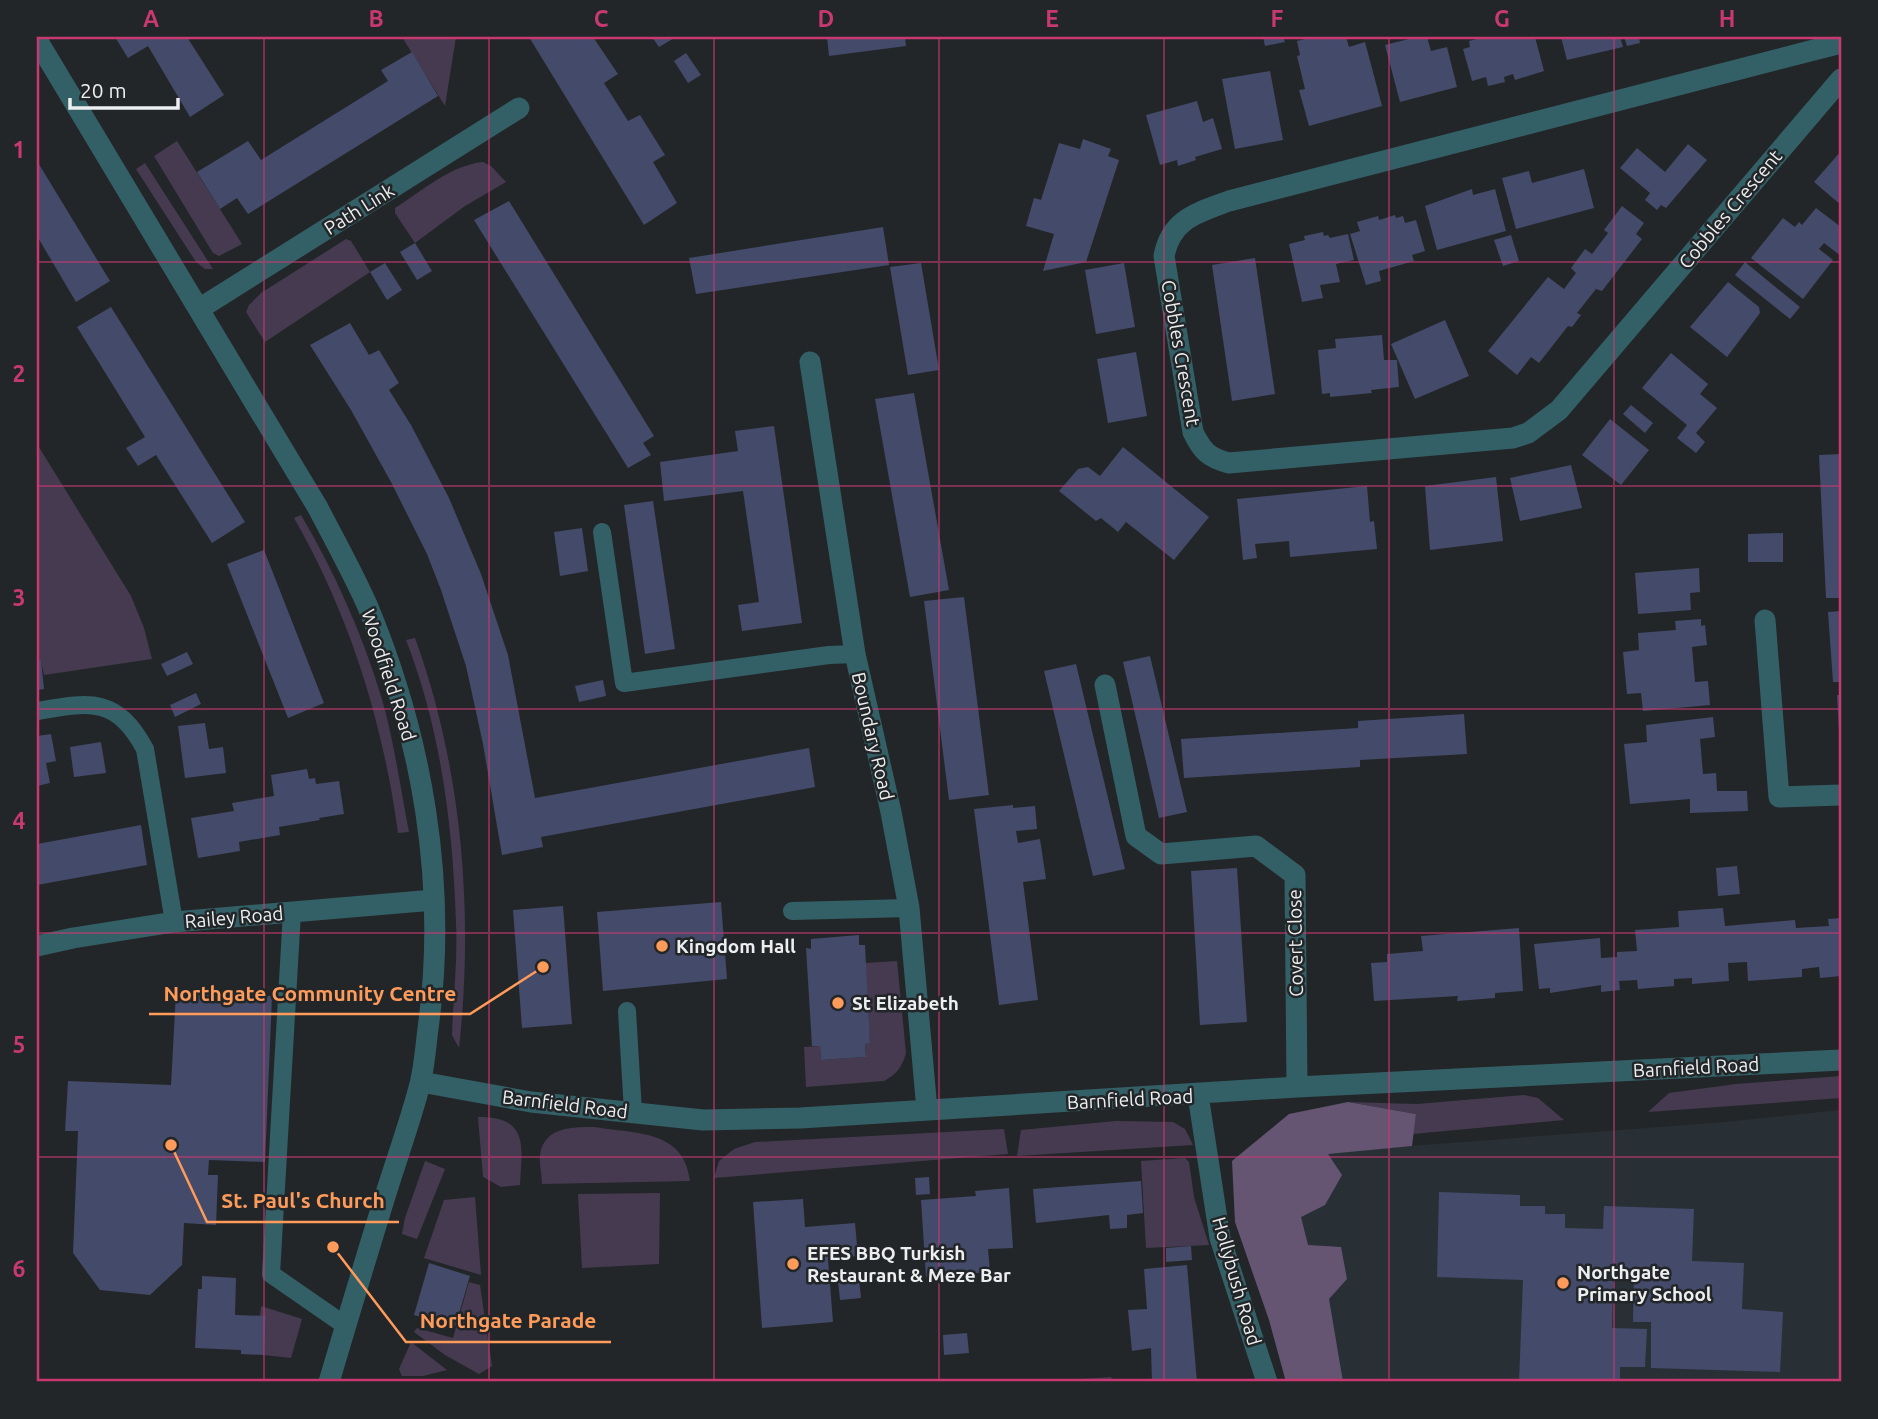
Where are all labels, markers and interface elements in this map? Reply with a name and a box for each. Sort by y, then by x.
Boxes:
text: A [143,6,159,31]
text: B [368,6,384,31]
text: C [594,6,609,31]
text: D [818,6,834,31]
text: E [1045,6,1059,31]
text: F [1271,6,1284,31]
text: G [1494,6,1510,31]
text: H [1719,6,1735,31]
scale bar [70,66,178,110]
text: 20 m [80,78,127,102]
text: 1 [13,137,25,162]
street label: Cobbles Crescent [1674,145,1786,273]
street label: Path Link [320,179,398,239]
street label: Cobbles Crescent [1157,278,1205,428]
text: 2 [13,361,25,386]
text: 3 [13,585,25,610]
street label: Woodfield Road [357,606,421,744]
street label: Boundary Road [848,670,898,802]
text: 4 [13,808,26,833]
street label: Covert Close [1283,889,1307,997]
street label: Railey Road [184,902,284,932]
place label: Kingdom Hall [676,935,796,957]
marker: Kingdom Hall [654,938,670,954]
callout: Northgate Community Centre [149,972,470,1014]
text: Northgate Community Centre [164,981,456,1005]
place label: St Elizabeth [852,992,959,1014]
marker: St Elizabeth [830,995,846,1011]
text: 5 [13,1032,25,1057]
street label: Barnfield Road [1632,1053,1760,1081]
street label: Barnfield Road [501,1085,629,1123]
street label: Barnfield Road [1066,1085,1194,1113]
callout: St. Paul's Church [207,1180,399,1222]
text: St. Paul's Church [221,1188,385,1212]
street label: Hollybush Road [1208,1214,1266,1348]
place label: EFES BBQ Turkish Restaurant & Meze Bar [807,1242,1011,1286]
text: 6 [13,1256,26,1281]
marker: EFES BBQ Turkish Restaurant & Meze Bar [785,1256,801,1272]
place label: Northgate Primary School [1577,1261,1712,1305]
marker: Northgate Primary School [1555,1275,1571,1291]
callout: Northgate Parade [406,1300,611,1342]
text: Northgate Parade [420,1308,596,1332]

